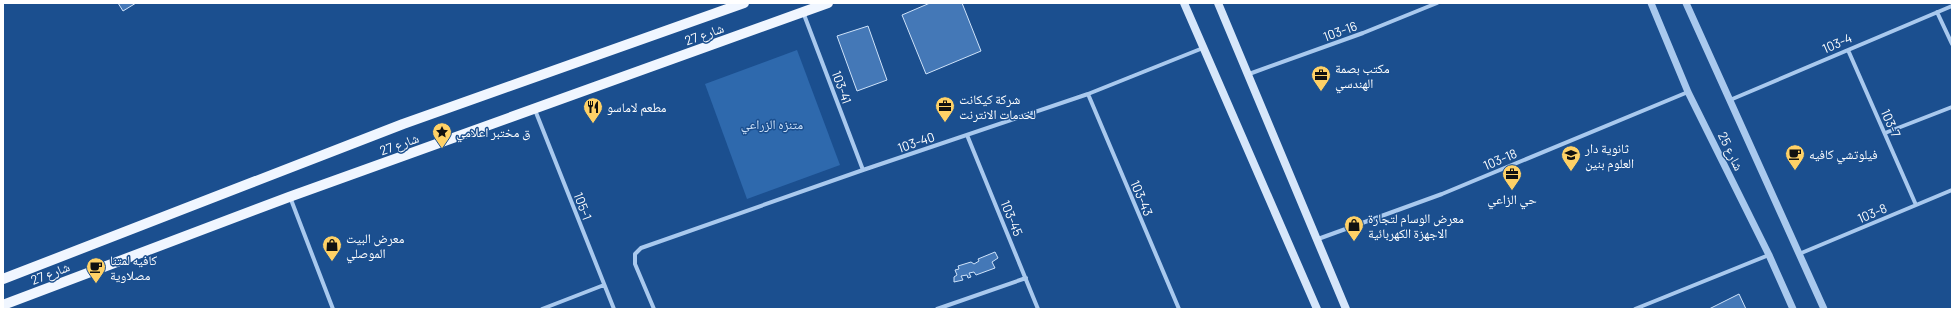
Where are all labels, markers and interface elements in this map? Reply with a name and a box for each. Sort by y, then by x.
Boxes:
street label: 103-16 [1321,17,1359,44]
street label: شارع 27 [682,20,726,50]
street label: 103-4 [1820,30,1854,56]
place label: مكتب بصمة الهندسي [1335,60,1390,94]
office icon: مكتب بصمة الهندسي [1310,64,1332,92]
street label: 103-41 [829,68,855,106]
place label: شركة كيكانت لخدمات الانترنت [959,91,1036,123]
office icon: شركة كيكانت لخدمات الانترنت [934,95,956,123]
restaurant icon: مطعم لاماسو [582,96,604,124]
place label: مطعم لاماسو [607,99,667,116]
street label: 103-7 [1878,106,1904,140]
park label: متنزه الزراعي [741,116,803,135]
place icon: ق مختبر اعلامي [431,121,453,149]
place label: ق مختبر اعلامي [456,124,530,143]
street label: 103-40 [895,128,937,156]
street label: شارع 25 [1713,129,1747,174]
street label: شارع 27 [377,130,421,160]
place label: ثانوية دار العلوم بنين [1584,140,1634,172]
cafe icon: فيلوتشي كافيه [1784,143,1806,171]
school or university icon: ثانوية دار العلوم بنين [1560,144,1582,172]
street label: 103-18 [1481,145,1519,173]
place label: فيلوتشي كافيه [1809,146,1878,165]
office icon: حي الزاعي [1501,163,1523,191]
street label: 103-43 [1127,178,1157,218]
street label: 105-1 [570,190,596,222]
place label: حي الزاعي [1487,191,1537,210]
street label: 103-45 [998,198,1027,239]
street label: 103-8 [1855,200,1889,226]
place label: معرض الوسام لتجارة الاجهزة الكهربائية [1368,210,1464,242]
shop icon: معرض الوسام لتجارة الاجهزة الكهربائية [1343,214,1365,242]
place label: معرض البيت الموصلي [346,230,404,264]
shop icon: معرض البيت الموصلي [321,234,343,262]
place label: كافيه لمتنا مصلاوية [110,252,158,284]
cafe icon: كافيه لمتنا مصلاوية [85,256,107,284]
street label: شارع 27 [28,258,72,290]

